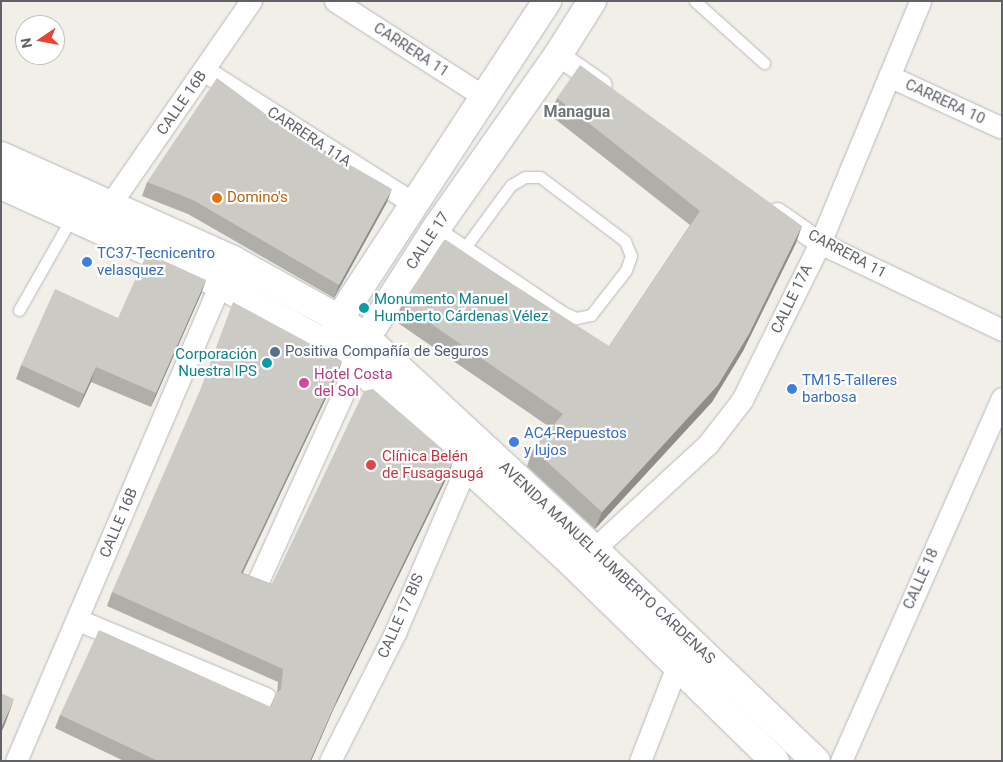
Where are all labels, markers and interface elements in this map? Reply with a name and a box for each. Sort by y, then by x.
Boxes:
north arrow [15,15,65,65]
street label: CARRERA 11 [370,19,452,81]
text: N [17,36,35,49]
street label: CALLE 16B [153,67,211,139]
street label: CARRERA 10 [902,76,988,128]
district label: Managua [544,102,610,122]
street label: CARRERA 11A [264,103,354,171]
place label: Domino's [227,189,288,207]
marker: Domino's [211,192,223,204]
street label: CALLE 17 [403,209,453,273]
street label: CARRERA 11 [805,226,889,282]
place label: TC37-Tecnicentro velasquez [97,244,215,279]
marker: TC37-Tecnicentro velasquez [81,256,93,268]
street label: CALLE 17A [768,262,816,336]
place label: Monumento Manuel Humberto Cárdenas Vélez [374,290,548,325]
marker: Monumento Manuel Humberto Cárdenas Vélez [358,302,370,314]
place label: Positiva Compañía de Seguros [285,343,489,361]
place label: Corporación Nuestra IPS [175,345,257,380]
marker: Positiva Compañía de Seguros [269,346,281,358]
marker: Corporación Nuestra IPS [261,357,273,369]
place label: Hotel Costa del Sol [314,365,393,400]
place label: TM15-Talleres barbosa [802,371,897,406]
marker: Hotel Costa del Sol [298,377,310,389]
marker: TM15-Talleres barbosa [786,383,798,395]
place label: AC4-Repuestos y lujos [524,424,627,459]
marker: AC4-Repuestos y lujos [508,436,520,448]
place label: Clínica Belén de Fusagasugá [382,447,484,482]
marker: Clínica Belén de Fusagasugá [364,458,378,472]
street label: AVENIDA MANUEL HUMBERTO CÁRDENAS [495,458,719,668]
street label: CALLE 16B [96,485,142,561]
street label: CALLE 18 [900,546,942,612]
street label: CALLE 17 BIS [374,571,428,661]

